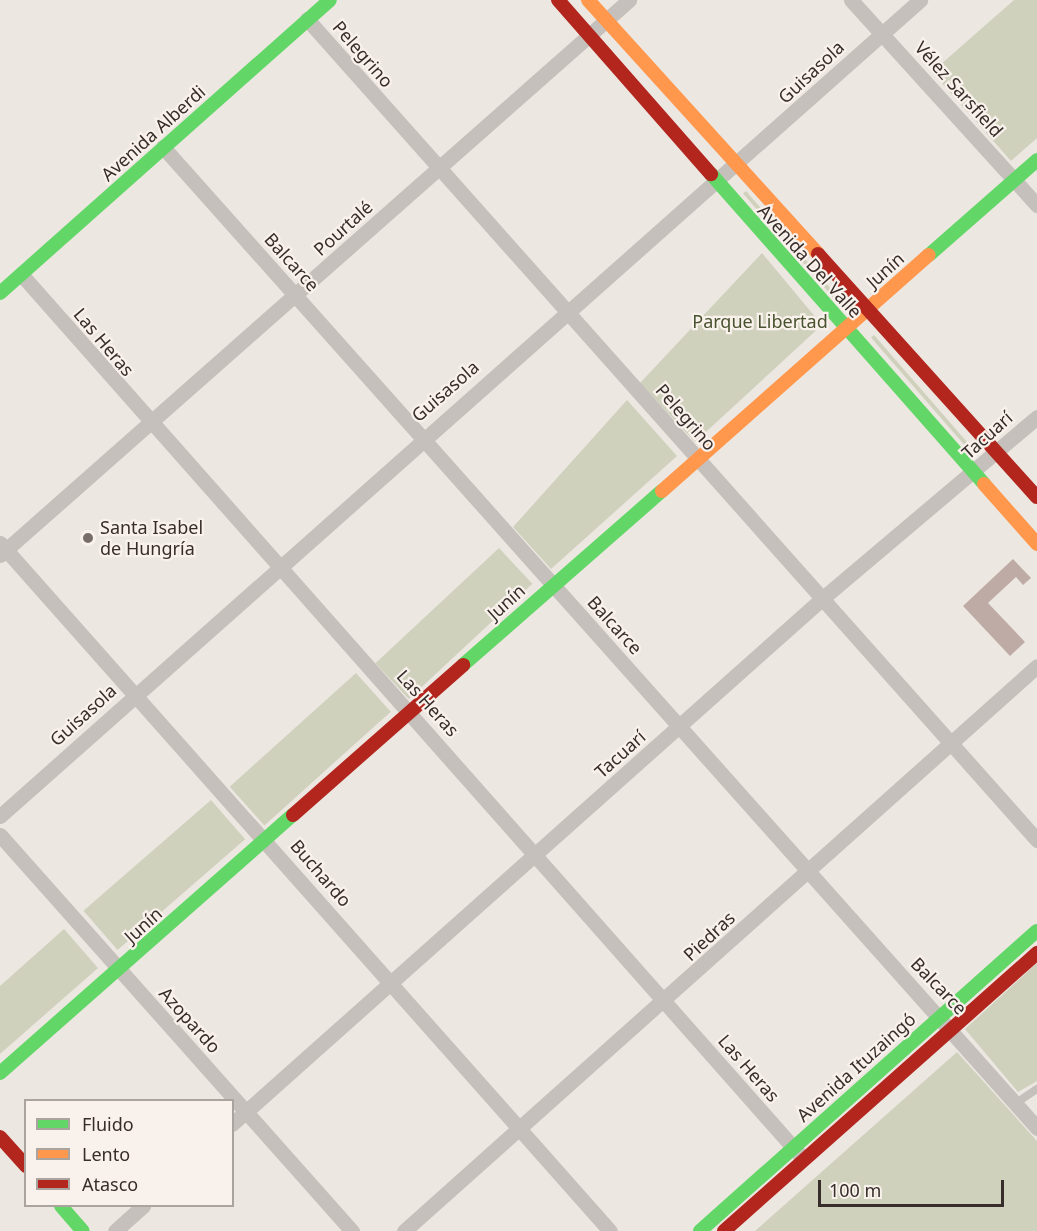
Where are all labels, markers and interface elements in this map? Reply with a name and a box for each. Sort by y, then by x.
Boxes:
street label: Pelegrino [328,16,398,92]
street label: Guisasola [774,36,848,108]
street label: Vélez Sarsfield [910,37,1008,141]
street label: Avenida Alberdi [97,81,209,185]
street label: Pourtalé [309,196,377,260]
street label: Avenida Del Valle [753,200,867,322]
street label: Balcarce [260,228,324,296]
street label: Junín [862,248,908,292]
street label: Las Heras [69,304,139,380]
park label: Parque Libertad [692,310,828,332]
street label: Guisasola [407,356,483,426]
street label: Pelegrino [651,379,721,455]
street label: Tacuarí [957,407,1017,463]
place label: Santa Isabel de Hungría [100,517,203,560]
marker: Santa Isabel de Hungría [81,531,95,545]
street label: Junín [483,580,529,624]
street label: Balcarce [583,591,647,659]
street label: Las Heras [393,665,463,741]
street label: Guisasola [45,680,121,750]
street label: Tacuarí [590,726,650,782]
street label: Buchardo [286,835,356,911]
street label: Junín [120,903,166,947]
street label: Piedras [679,907,739,965]
street label: Balcarce [907,953,971,1019]
street label: Azopardo [155,983,225,1057]
street label: Avenida Ituzaingó [792,1008,920,1126]
street label: Las Heras [714,1030,784,1106]
legend [24,1099,234,1207]
text: Fluido [82,1112,134,1136]
text: Lento [82,1142,130,1166]
scale bar [821,1168,1007,1206]
text: Atasco [82,1172,138,1196]
text: 100 m [829,1178,881,1202]

